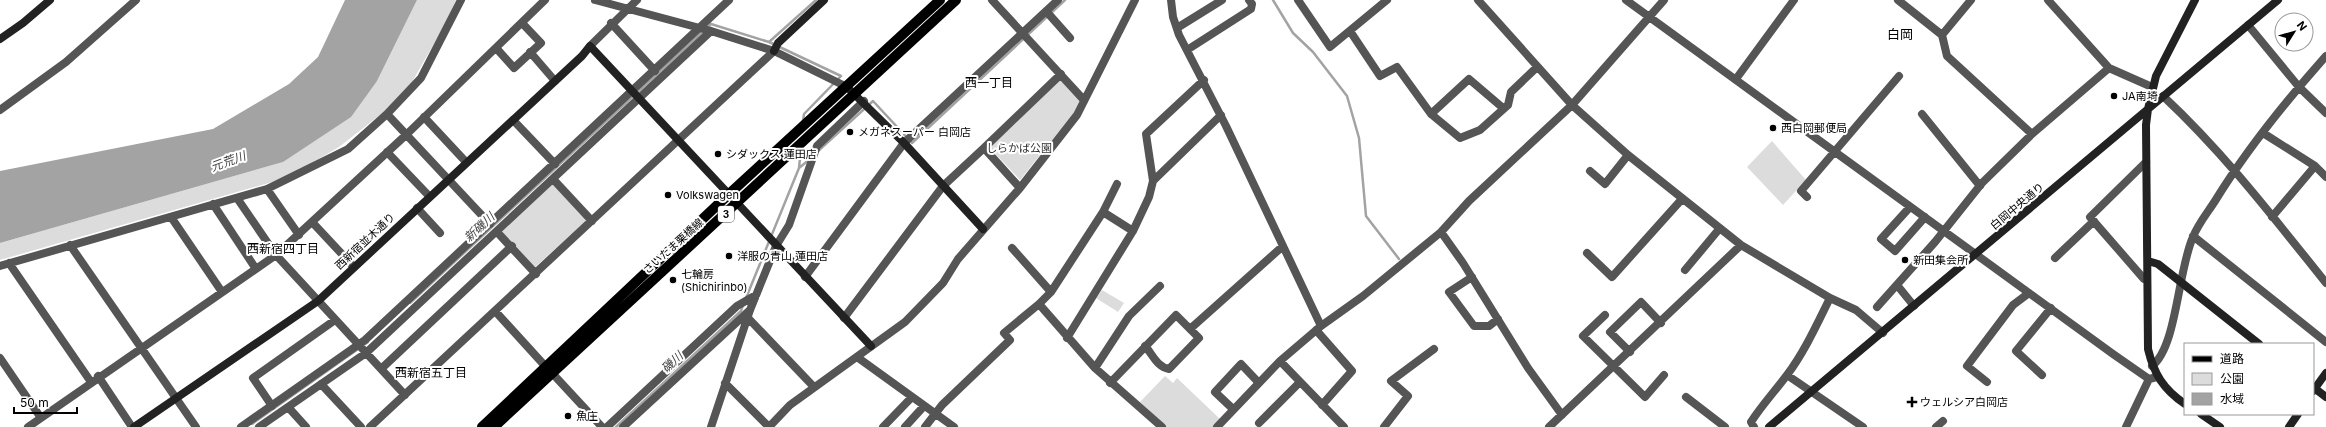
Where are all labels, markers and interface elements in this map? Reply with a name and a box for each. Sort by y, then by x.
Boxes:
north arrow [2274,12,2314,52]
text: N [2294,18,2310,34]
district label: 白岡 [1887,26,1913,42]
district label: 西一丁目 [965,75,1013,90]
place label: JA南埼 [2122,89,2158,103]
marker: JA南埼 [2109,91,2119,101]
place label: 西白岡郵便局 [1781,121,1847,135]
marker: 西白岡郵便局 [1768,123,1778,133]
place label: メガネスーパー 白岡店 [858,125,971,139]
marker: メガネスーパー 白岡店 [845,127,855,137]
park label: しらかば公園 [986,141,1052,155]
water label: 元荒川 [209,147,249,174]
place label: シダックス 蓮田店 [726,147,817,161]
marker: シダックス 蓮田店 [713,149,723,159]
street label: 白岡中央通り [1987,179,2047,233]
place label: Volkswagen [676,188,739,202]
marker: Volkswagen [663,190,673,200]
road number: 3 [718,206,734,222]
water label: 新磯川 [461,208,499,245]
street label: 西新宿並木通り [332,210,398,272]
street label: さいたま栗橋線 [640,215,706,277]
district label: 西新宿四丁目 [247,241,319,256]
place label: 洋服の青山 蓮田店 [737,249,828,263]
marker: 洋服の青山 蓮田店 [724,251,734,261]
place label: 新田集会所 [1913,253,1969,267]
marker: 新田集会所 [1900,255,1910,265]
place label: 七輪房 (Shichirinbo) [681,267,748,294]
marker: 七輪房 (Shichirinbo) [668,275,678,285]
legend [2184,343,2314,415]
water label: 磯川 [658,347,687,376]
text: 道路 [2220,351,2244,366]
district label: 西新宿五丁目 [395,365,467,380]
text: 公園 [2220,371,2244,386]
scale bar [14,389,77,415]
text: 水域 [2220,391,2244,406]
text: 50 m [20,395,49,410]
place label: ウェルシア白岡店 [1920,395,2008,409]
marker: ウェルシア白岡店 [1907,397,1917,407]
place label: 魚庄 [576,409,598,423]
marker: 魚庄 [563,411,573,421]

